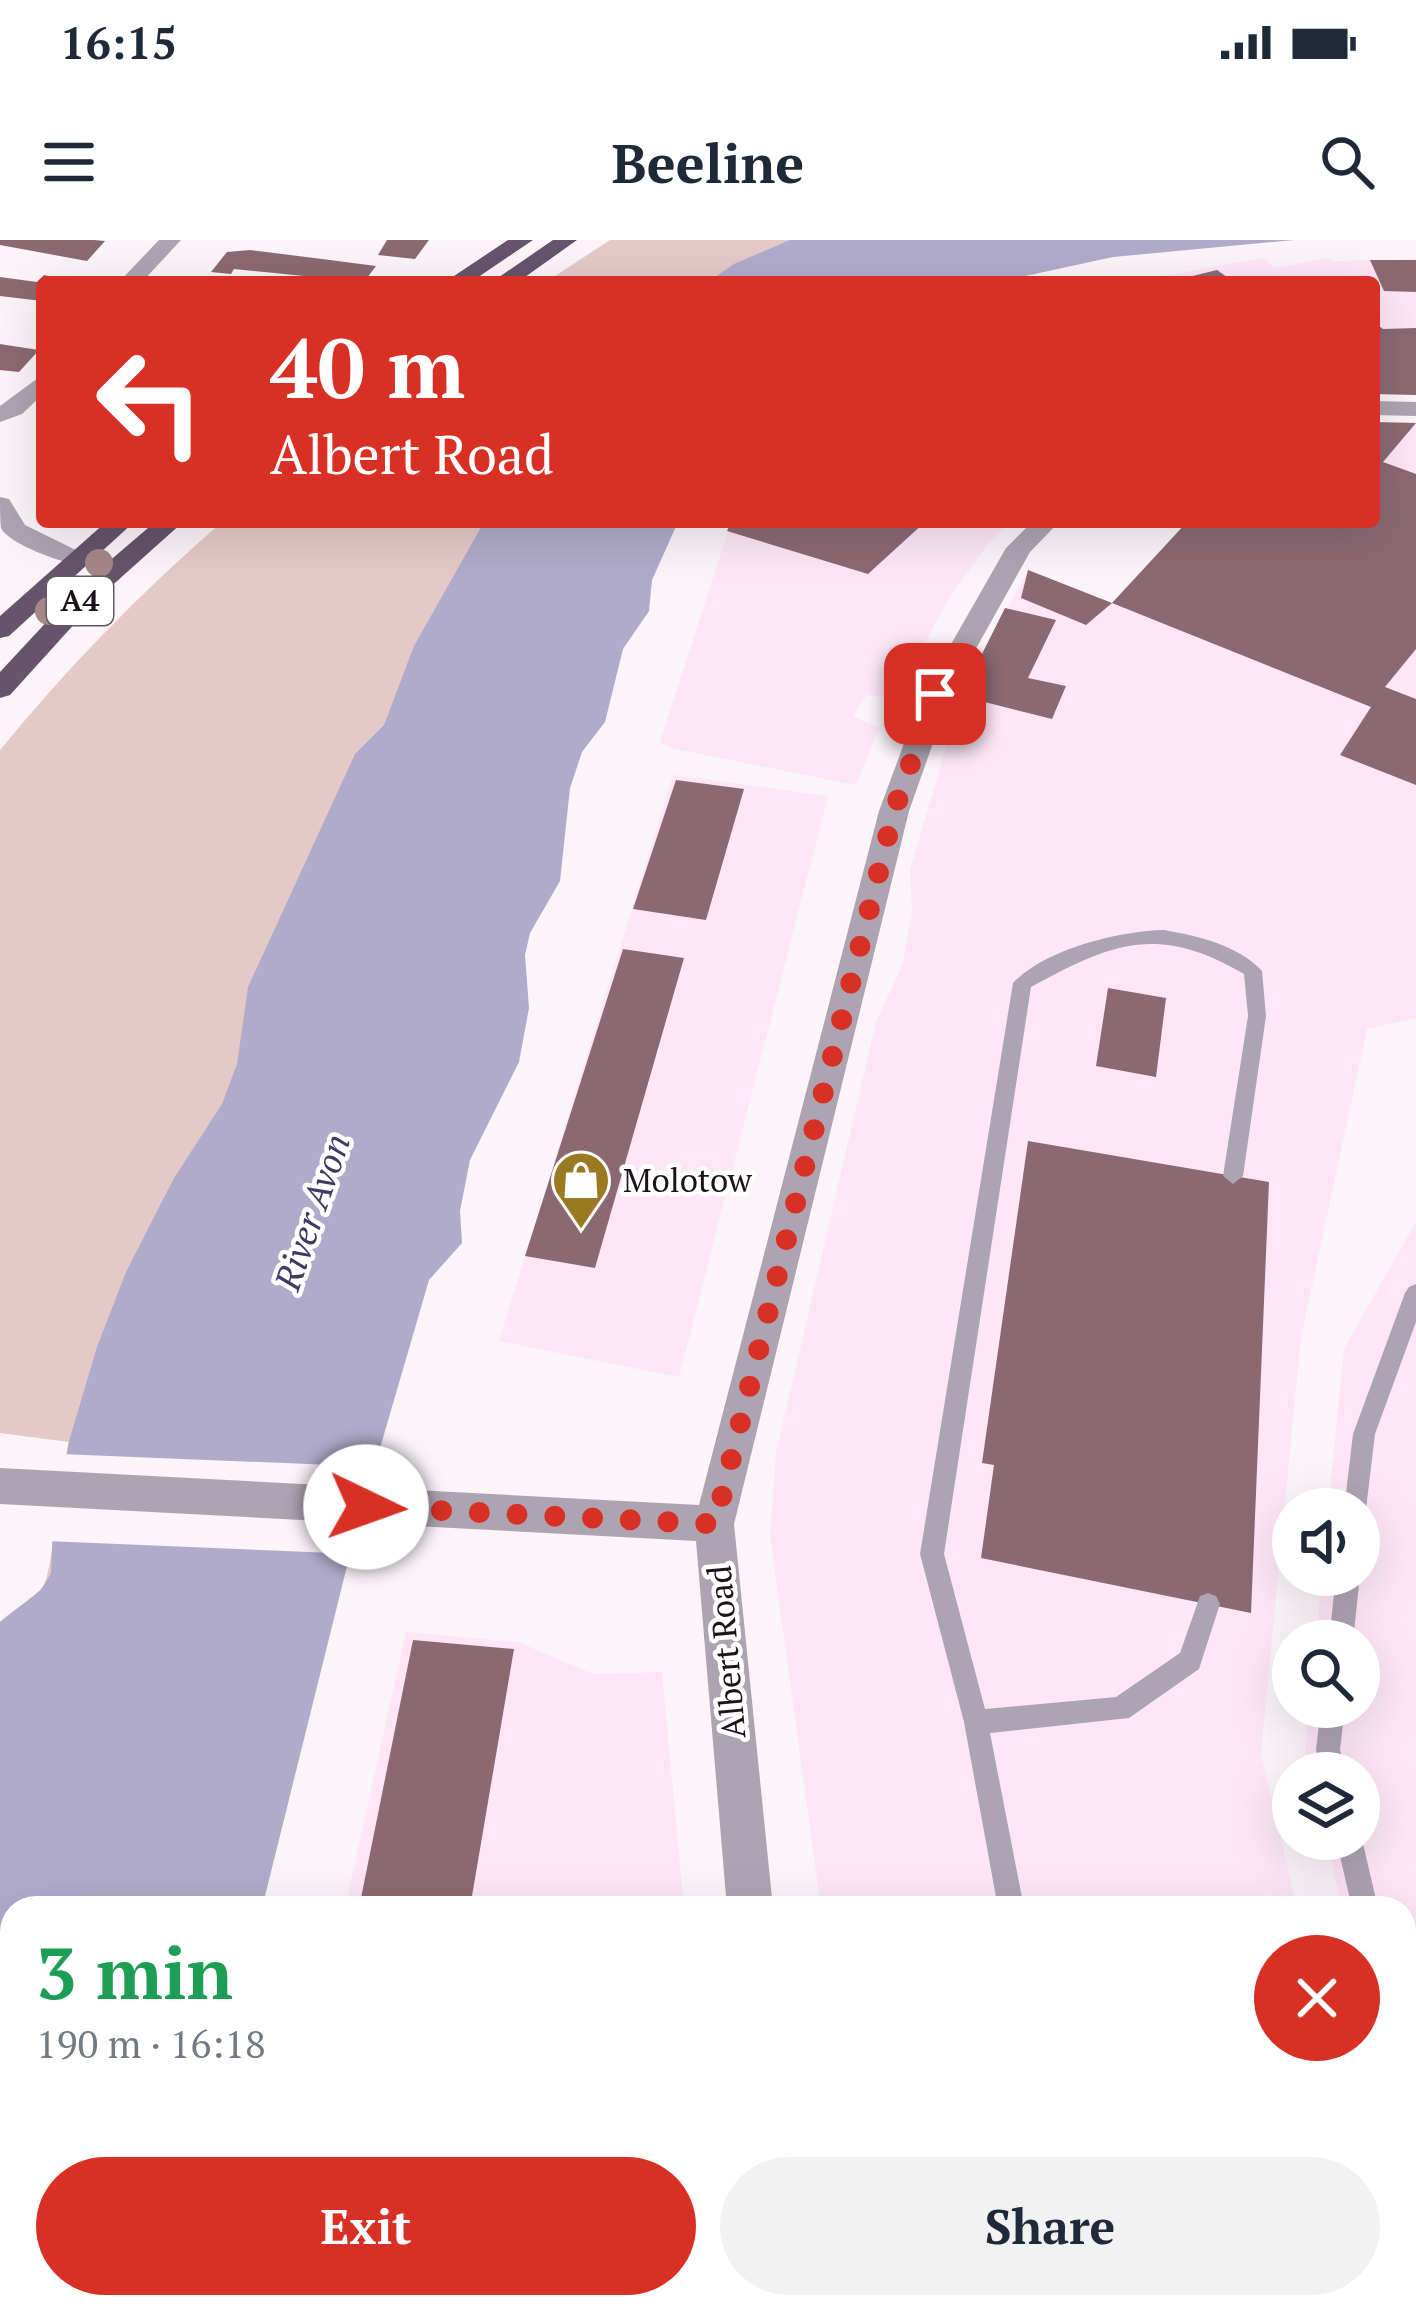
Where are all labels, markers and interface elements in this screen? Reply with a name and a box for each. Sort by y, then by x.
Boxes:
text: 16:15 [60,12,177,72]
text: Beeline [612,127,804,198]
icon: menu [36,129,102,195]
icon: search [1314,129,1380,195]
text: 40 m [270,311,465,422]
icon: left [72,324,228,480]
text: Albert Road [270,418,554,489]
road number: A4 [47,577,113,625]
pin [884,643,986,745]
icon: arrive [902,661,968,727]
water label: River Avon [263,1128,360,1297]
shop icon: Molotow [550,1149,612,1231]
place label: Molotow [623,1158,753,1201]
position arrow [303,1444,429,1570]
map controls [1272,1488,1380,1860]
button: sound [1272,1488,1380,1596]
street label: Albert Road [697,1564,754,1740]
button: search [1272,1620,1380,1728]
button: layers [1272,1752,1380,1860]
text: 3 min [36,1924,233,2020]
button: close [1254,1935,1380,2061]
text: 190 m · 16:18 [36,2017,266,2069]
button: Exit [36,2157,696,2295]
button: Share [720,2157,1380,2295]

